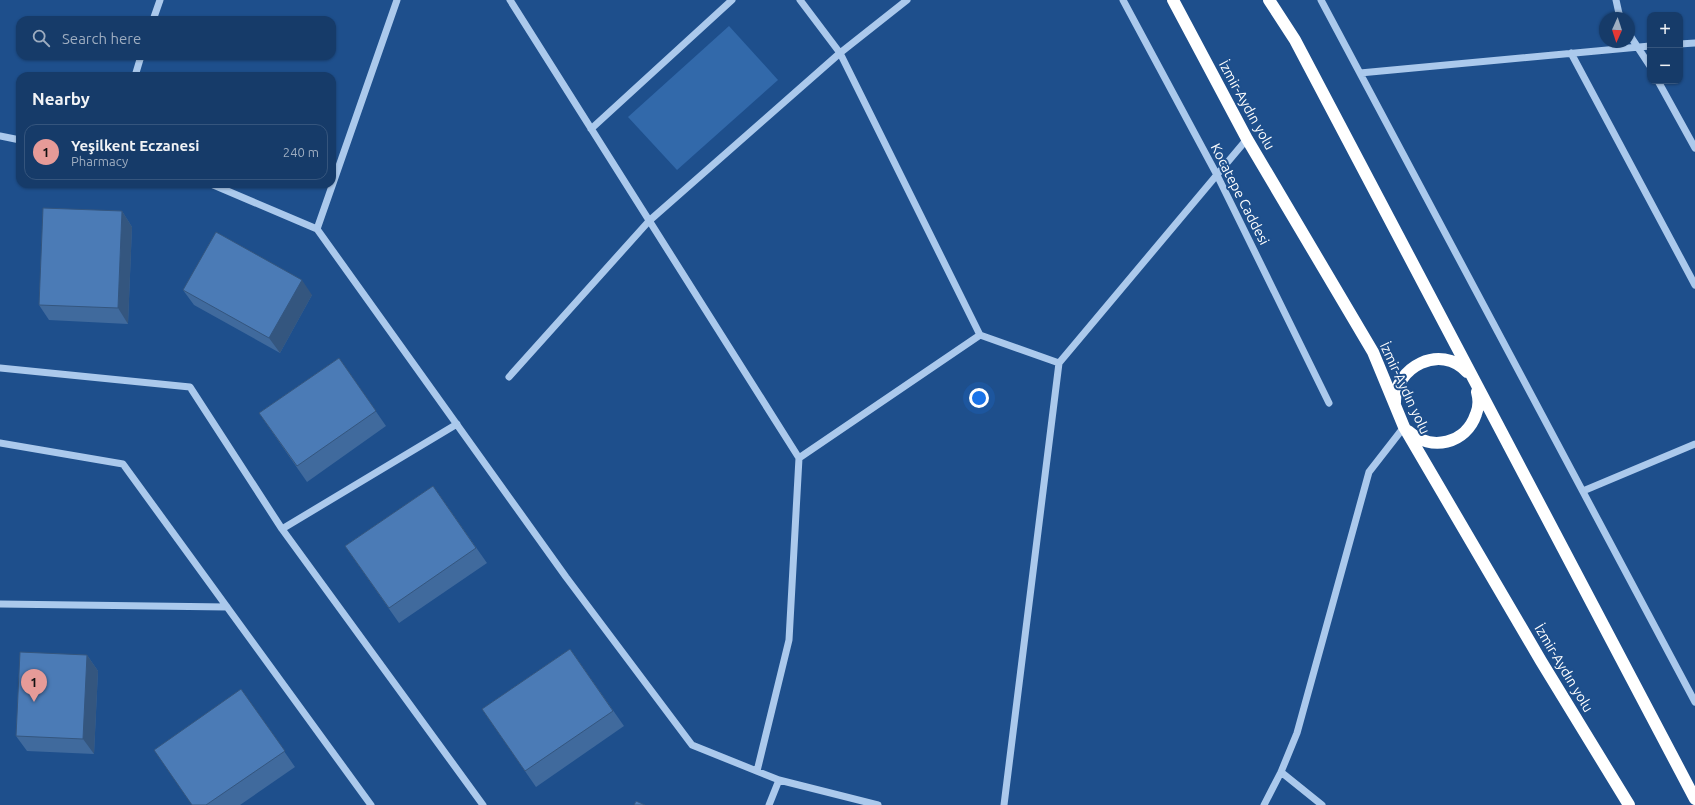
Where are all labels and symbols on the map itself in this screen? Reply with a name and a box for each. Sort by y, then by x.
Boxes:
north arrow [1599,12,1635,48]
street label: İzmir-Aydın yolu [1216,58,1278,152]
street label: Kocatepe Caddesi [1207,141,1273,247]
street label: İzmir-Aydın yolu [1377,339,1433,437]
your location [969,388,989,408]
street label: İzmir-Aydın yolu [1531,621,1597,715]
pin: 1 [21,669,47,702]

